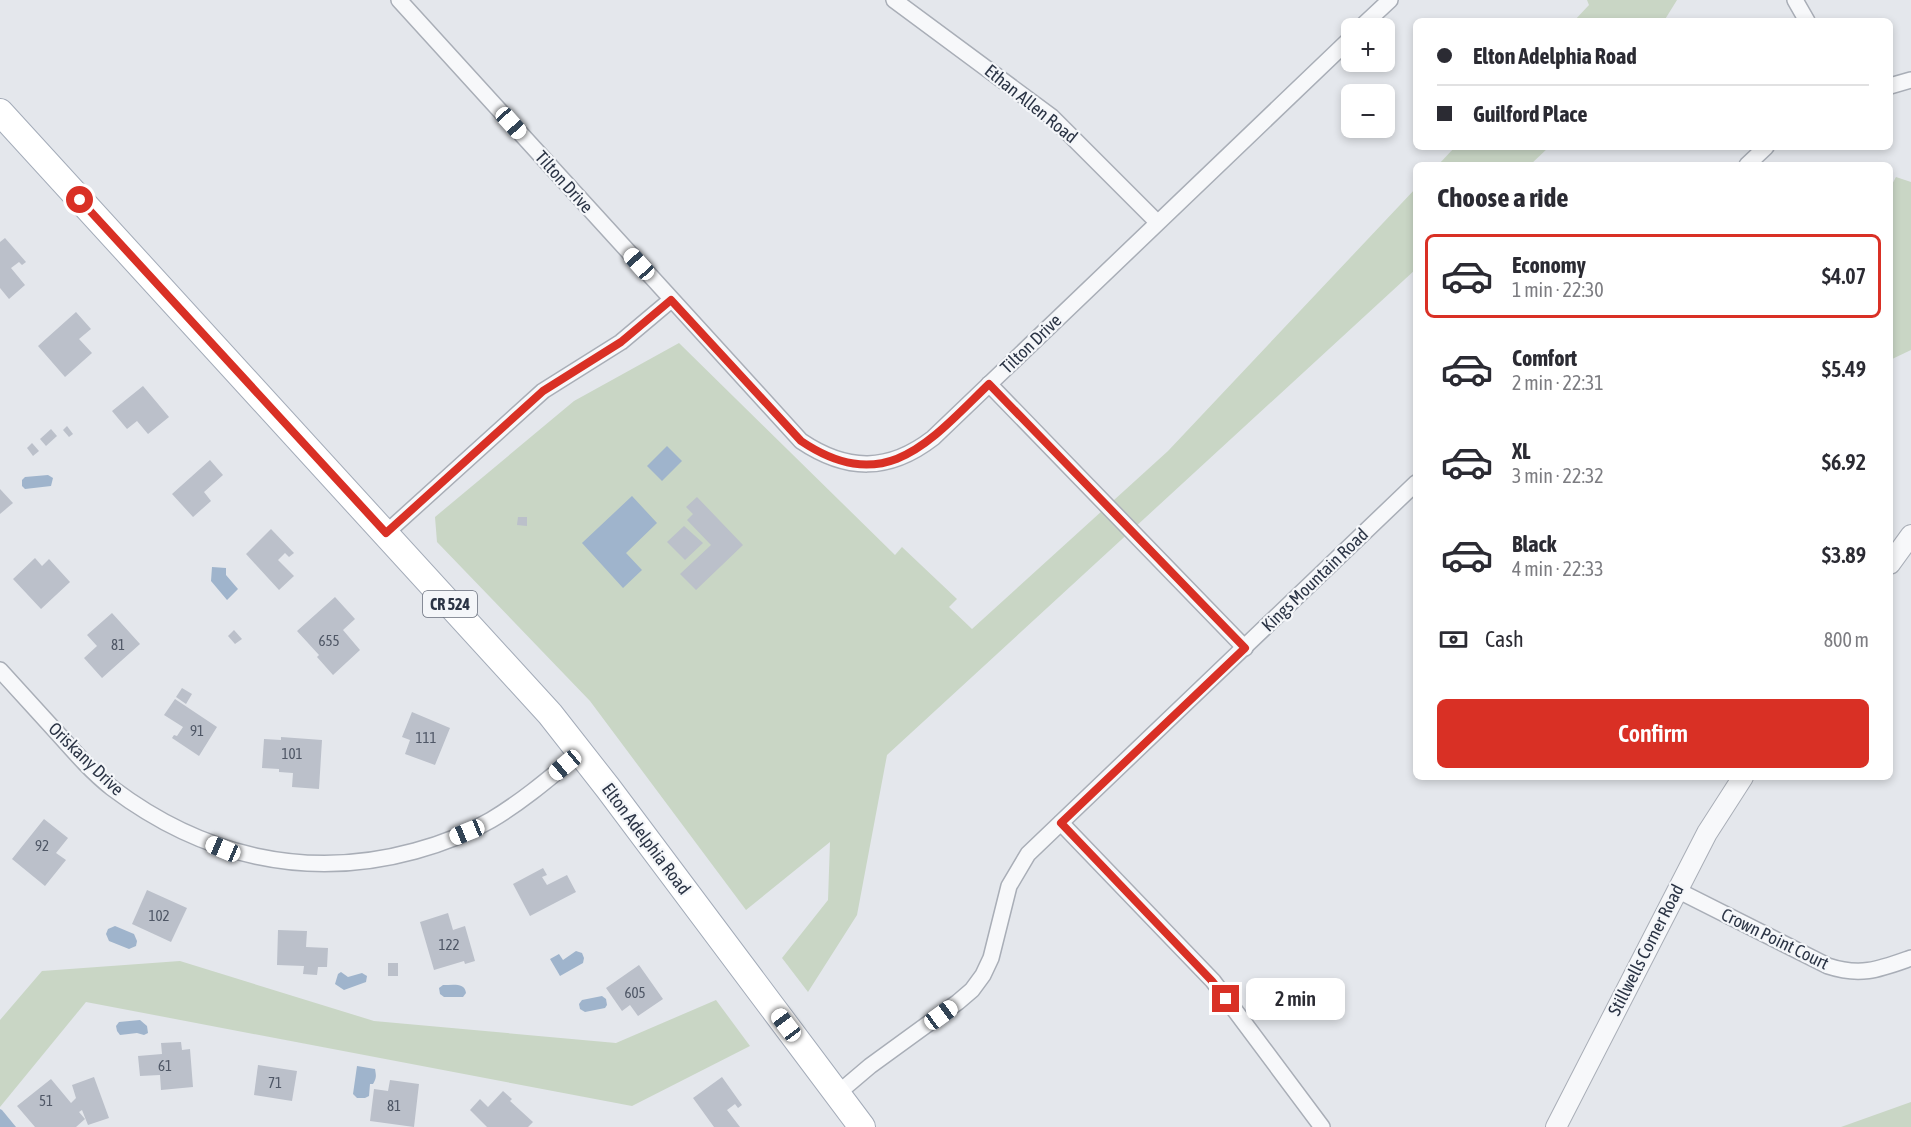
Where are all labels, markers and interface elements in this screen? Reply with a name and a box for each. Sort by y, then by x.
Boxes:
map controls [1341,18,1395,138]
button: + [1341,18,1395,72]
text: Elton Adelphia Road [1473,43,1637,69]
street label: Ethan Allen Road [981,60,1082,147]
button: − [1341,84,1395,138]
text: Guilford Place [1473,101,1588,127]
car [492,104,530,142]
street label: Tilton Drive [531,146,598,217]
text: Choose a ride [1437,182,1569,213]
route start [66,186,93,213]
car [620,245,658,283]
icon: car [1440,249,1494,303]
text: Economy [1512,252,1586,278]
text: $4.07 [1822,263,1866,289]
text: 1 min · 22:30 [1512,278,1604,301]
street label: Tilton Drive [996,310,1065,378]
icon: car [1440,342,1494,396]
text: Comfort [1512,345,1577,371]
text: $5.49 [1822,356,1866,382]
text: 2 min · 22:31 [1512,371,1604,394]
icon: car [1440,435,1494,489]
text: XL [1512,438,1530,464]
text: $6.92 [1822,449,1866,475]
text: 3 min · 22:32 [1512,464,1604,487]
street label: Kings Mountain Road [1257,524,1372,636]
icon: car [1440,528,1494,582]
text: Black [1512,531,1556,557]
text: $3.89 [1822,542,1866,568]
text: 4 min · 22:33 [1512,557,1604,580]
road number: CR 524 [423,591,477,617]
icon: cash [1437,623,1470,656]
text: Cash [1485,626,1524,652]
text: 800 m [1824,628,1869,651]
house number: 655 [318,632,340,649]
house number: 81 [111,636,125,653]
button: Confirm [1437,699,1869,768]
street label: Oriskany Drive [44,718,128,800]
house number: 91 [190,722,204,739]
house number: 111 [415,729,437,746]
house number: 101 [281,745,303,762]
car [545,747,585,783]
street label: Elton Adelphia Road [598,779,695,899]
car [447,817,487,847]
car [203,834,243,864]
house number: 92 [35,837,49,854]
street label: Stillwells Corner Road [1603,881,1688,1019]
street label: Crown Point Court [1718,904,1832,974]
house number: 102 [148,907,170,924]
house number: 122 [438,936,460,953]
callout: 2 min [1247,978,1346,1020]
house number: 605 [624,984,646,1001]
route end [1212,985,1239,1012]
text: 2 min [1275,987,1316,1010]
car [921,997,961,1033]
car [768,1005,804,1045]
house number: 61 [158,1057,172,1074]
house number: 71 [268,1074,282,1091]
house number: 51 [39,1092,53,1109]
house number: 81 [387,1097,401,1114]

